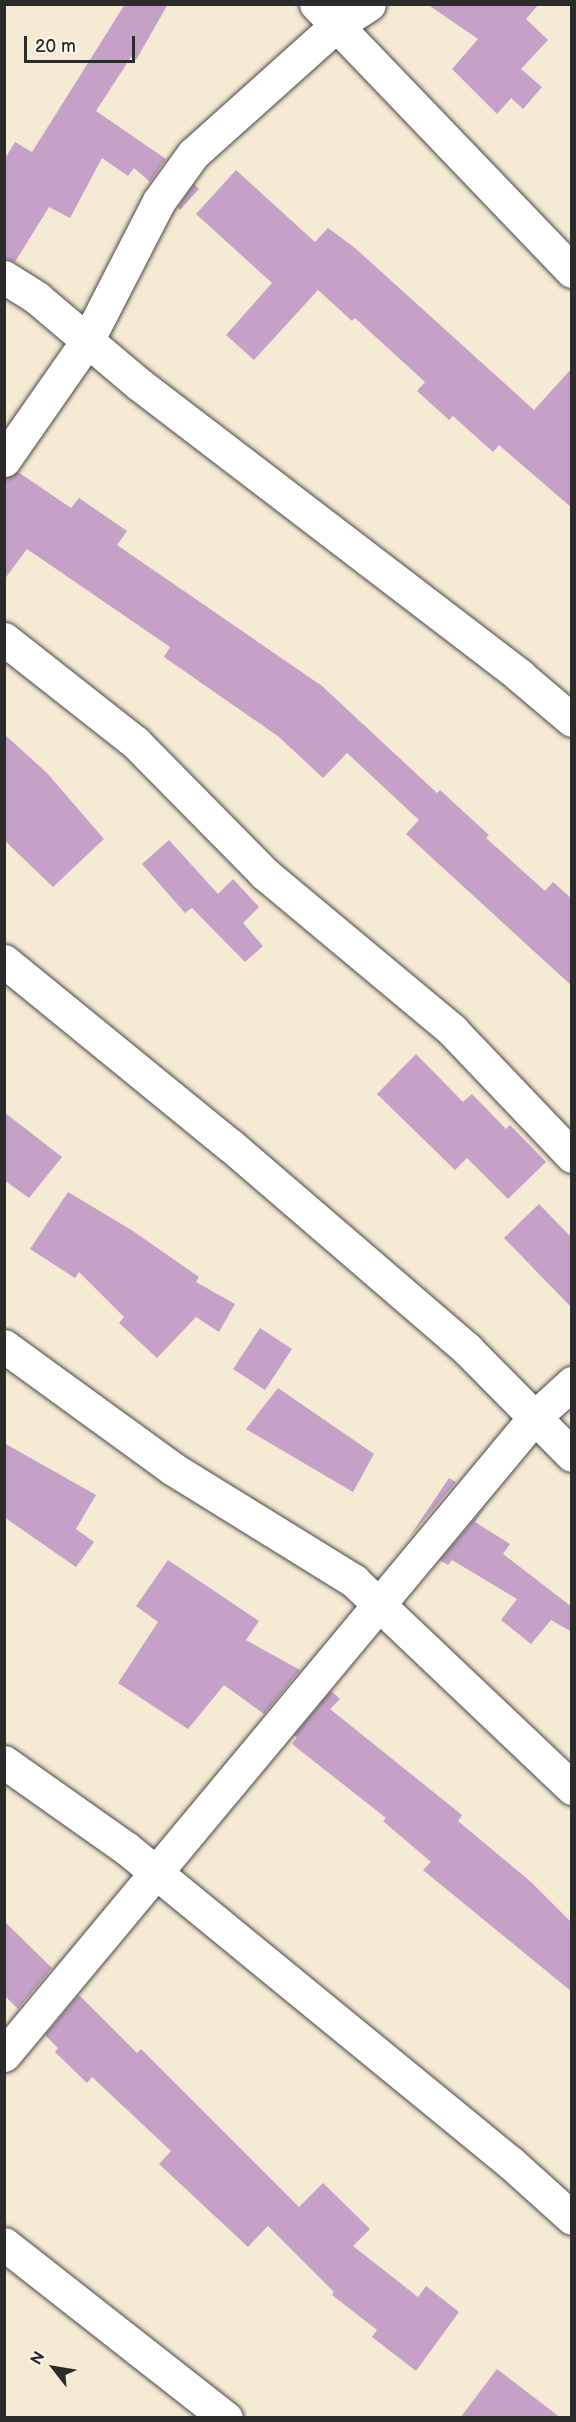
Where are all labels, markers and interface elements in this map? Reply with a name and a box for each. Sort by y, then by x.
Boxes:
scale bar [27,24,138,62]
text: 20 m [35,36,76,57]
north arrow [24,2338,84,2398]
text: N [27,2348,49,2369]

